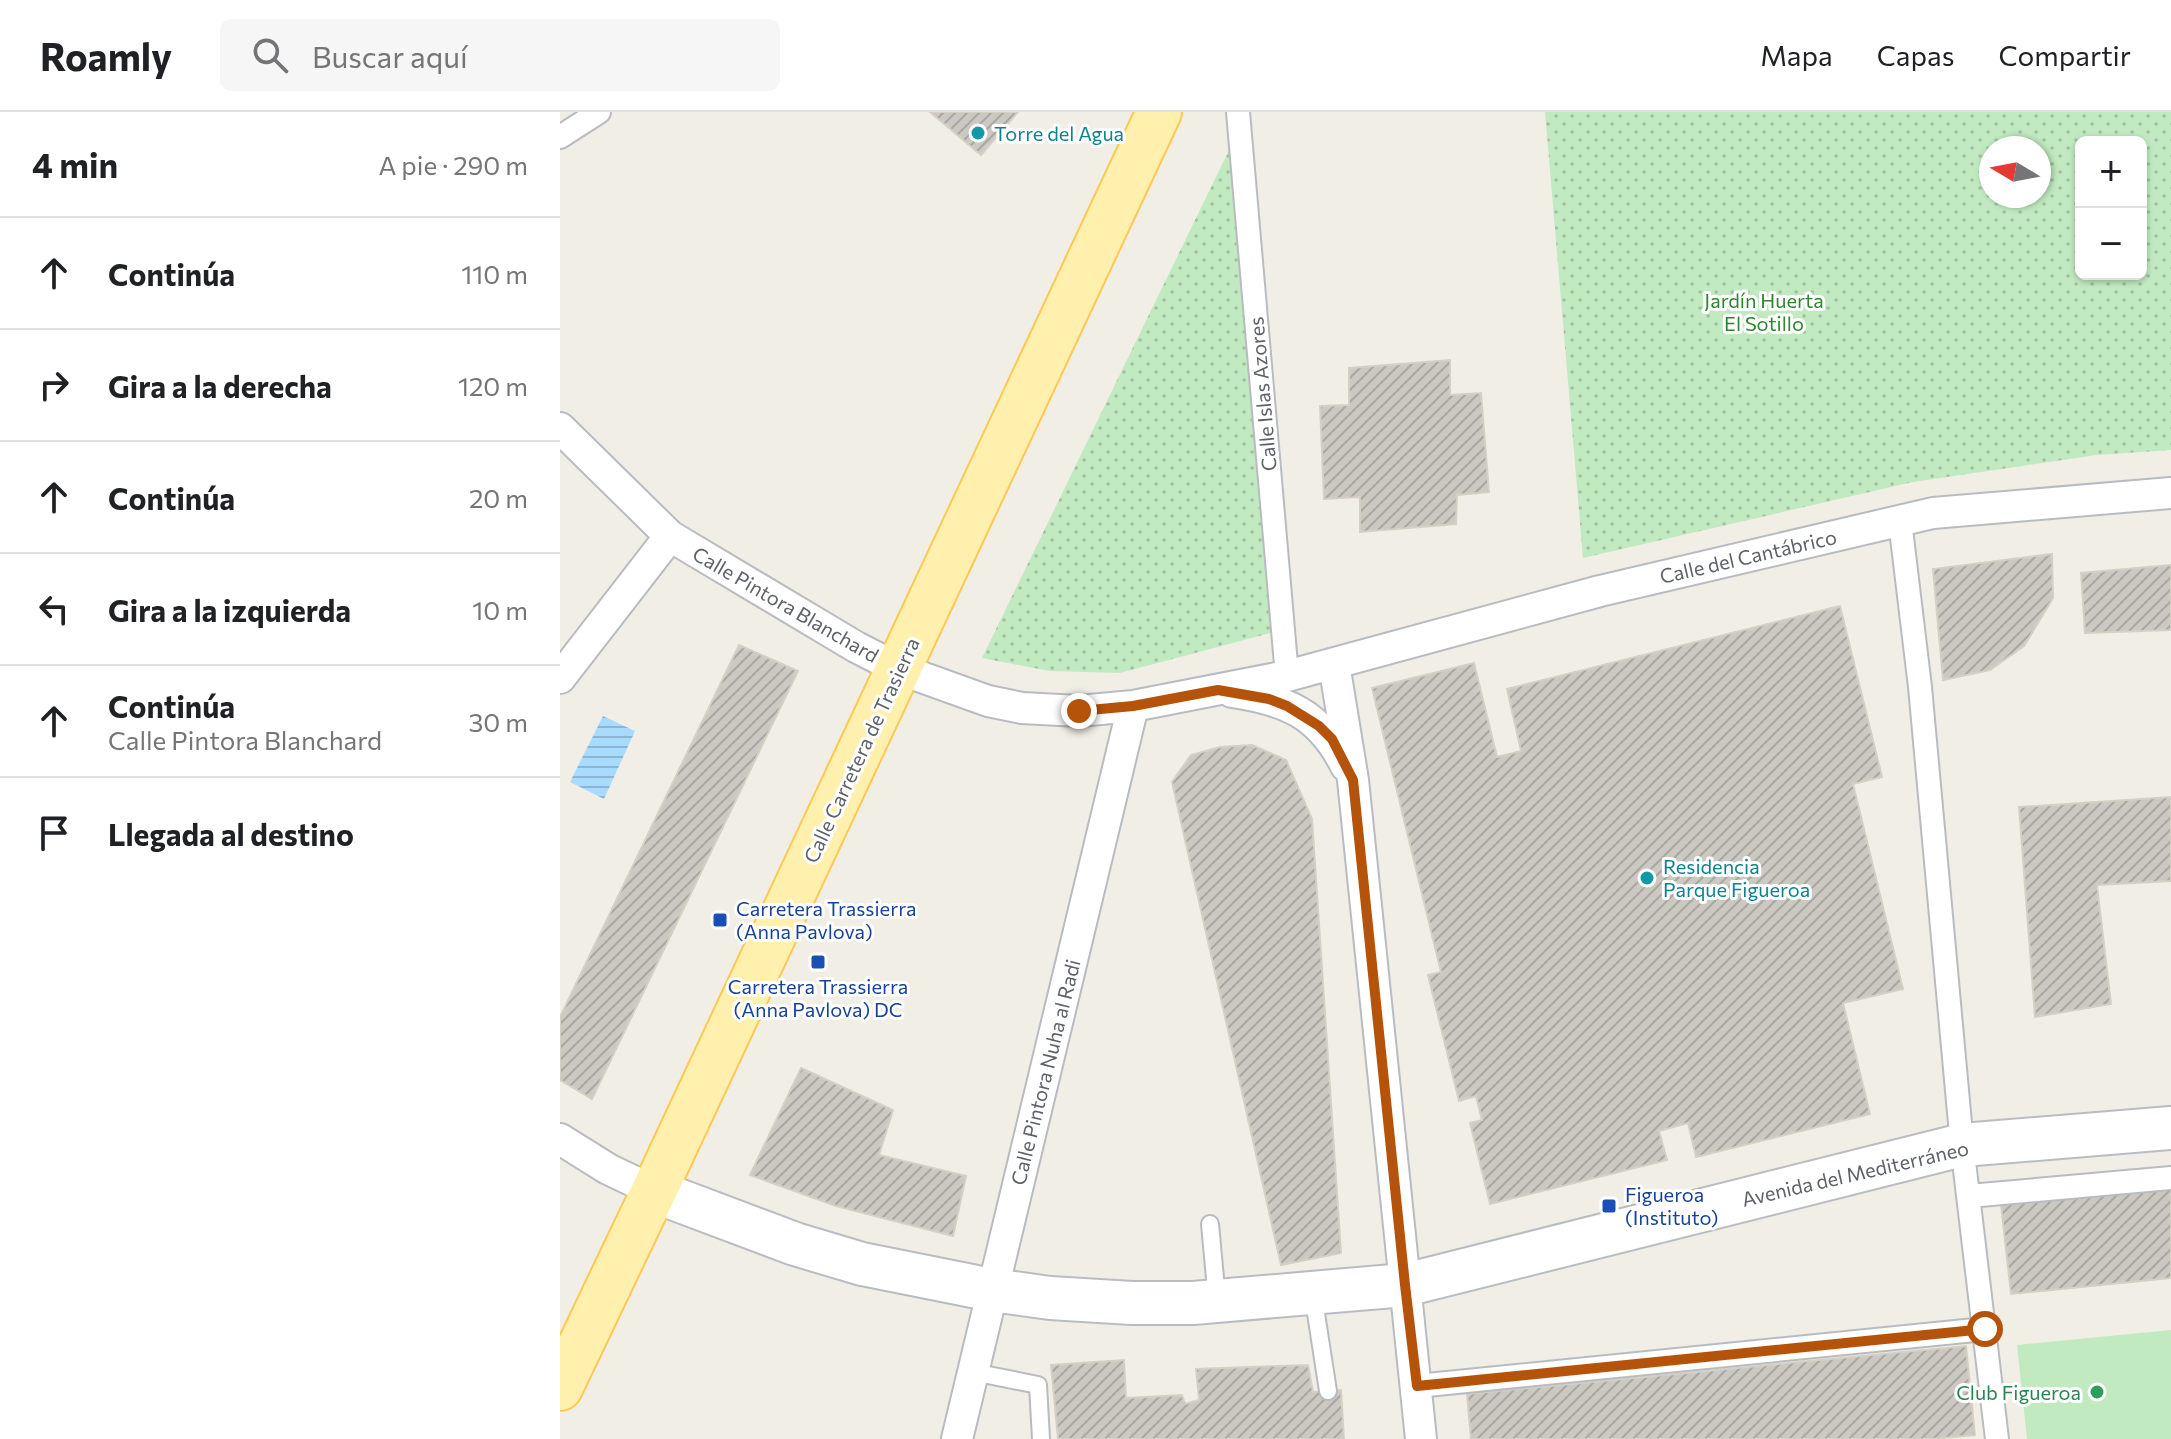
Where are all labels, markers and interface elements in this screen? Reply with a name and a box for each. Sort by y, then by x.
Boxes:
search box [220,19,780,91]
text: Roamly [40,32,172,79]
icon: search [248,33,292,77]
text: Buscar aquí [312,37,468,74]
text: Mapa [1760,38,1833,72]
text: Capas [1877,38,1954,72]
text: Compartir [1998,38,2131,72]
place label: Torre del Agua [994,121,1124,145]
marker: Torre del Agua [969,124,987,142]
north arrow [1979,136,2051,208]
map controls [2075,136,2147,280]
button: + [2075,136,2147,208]
text: 4 min [32,143,118,185]
text: A pie · 290 m [378,149,528,180]
button: − [2075,208,2147,280]
icon: ahead [32,251,76,295]
text: Continúa [108,255,235,292]
text: 110 m [461,258,528,289]
park label: Jardín Huerta El Sotillo [1704,288,1824,335]
street label: Calle Islas Azores [1243,316,1281,472]
icon: right [32,363,76,407]
text: Gira a la derecha [108,367,332,404]
text: 120 m [458,370,528,401]
icon: ahead [32,475,76,519]
text: Continúa [108,479,235,516]
text: 20 m [469,482,528,513]
street label: Calle del Cantábrico [1657,524,1839,588]
street label: Calle Pintora Blanchard [689,541,883,667]
icon: left [32,587,76,631]
text: Gira a la izquierda [108,591,351,628]
text: 10 m [472,594,528,625]
street label: Calle Carretera de Trasierra [798,633,924,867]
text: Continúa [108,687,235,724]
route end [1061,693,1097,729]
icon: ahead [32,699,76,743]
text: 30 m [469,706,528,737]
text: Calle Pintora Blanchard [108,724,382,755]
icon: arrive [32,811,76,855]
text: Llegada al destino [108,815,354,852]
place label: Residencia Parque Figueroa [1663,854,1810,901]
marker: Residencia Parque Figueroa [1638,869,1656,887]
place label: Carretera Trassierra (Anna Pavlova) [736,896,916,943]
marker: Carretera Trassierra (Anna Pavlova) [711,911,729,929]
marker: Carretera Trassierra (Anna Pavlova) DC [809,953,827,971]
street label: Calle Pintora Nuha al Radi [1005,957,1085,1187]
place label: Carretera Trassierra (Anna Pavlova) DC [728,974,908,1021]
street label: Avenida del Mediterráneo [1739,1135,1971,1211]
place label: Figueroa (Instituto) [1625,1182,1719,1229]
marker: Figueroa (Instituto) [1600,1197,1618,1215]
route start [1967,1311,2003,1347]
place label: Club Figueroa [1956,1380,2081,1404]
marker: Club Figueroa [2088,1383,2106,1401]

